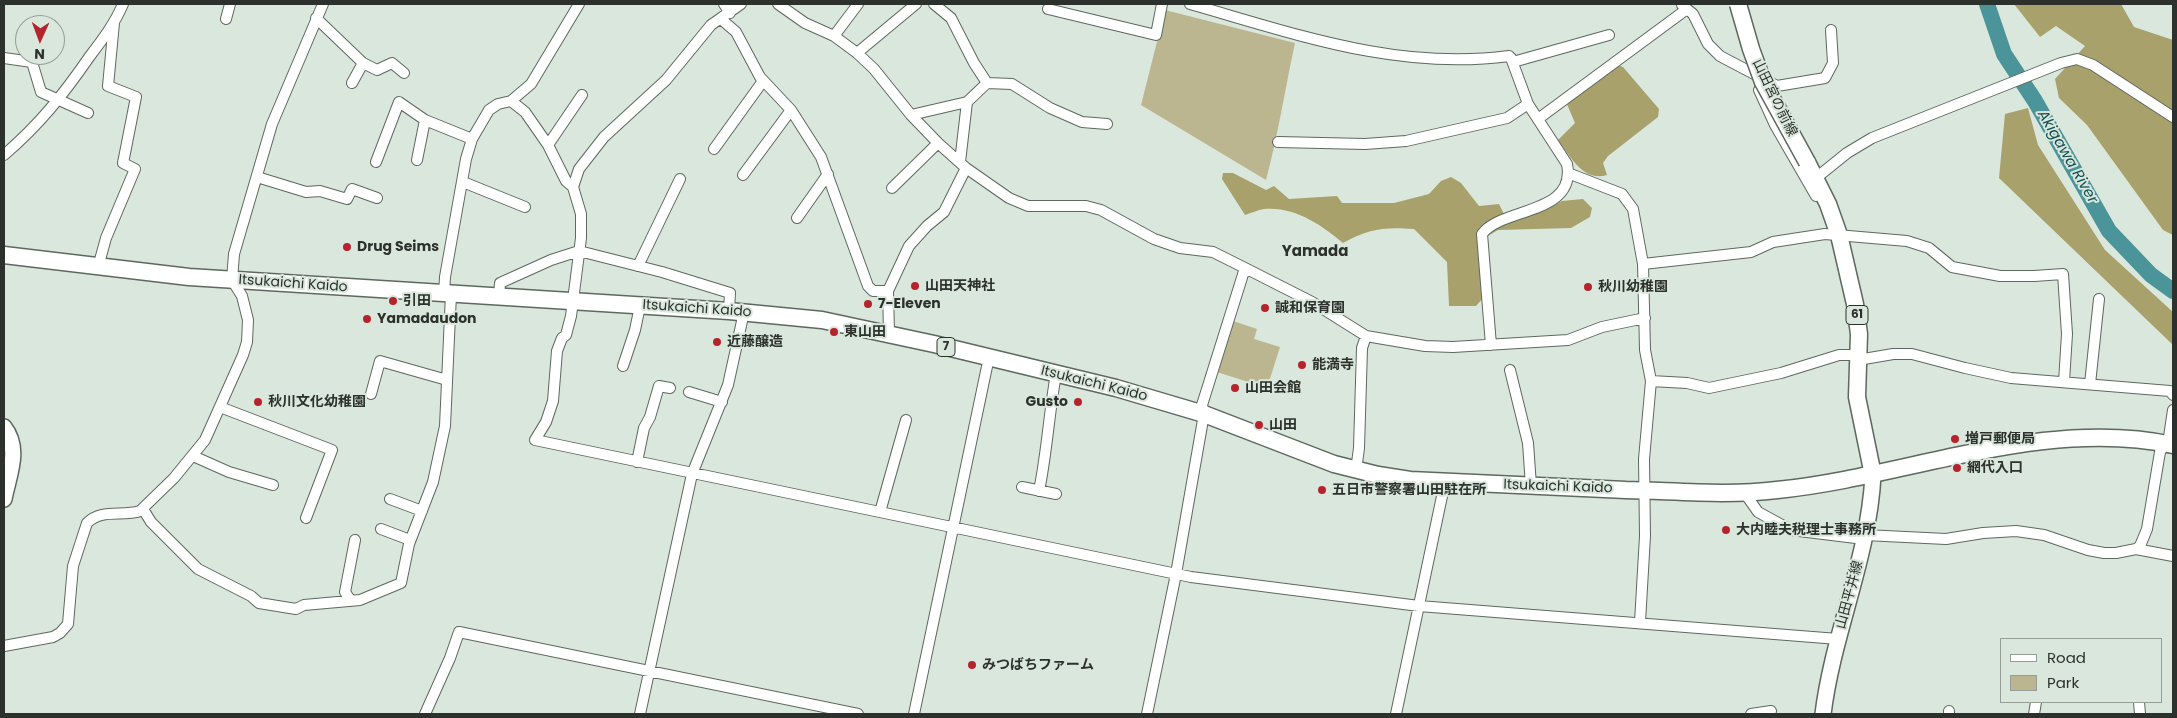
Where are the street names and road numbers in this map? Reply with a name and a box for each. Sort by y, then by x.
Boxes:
street label: 山田宮の前線 [1748,57,1800,139]
street label: Itsukaichi Kaido [238,272,348,296]
street label: Itsukaichi Kaido [642,297,752,321]
road number: 61 [1846,306,1868,324]
road number: 7 [937,338,955,357]
street label: Itsukaichi Kaido [1039,363,1149,405]
street label: Itsukaichi Kaido [1503,477,1613,497]
street label: 山田平井線 [1833,559,1867,631]

